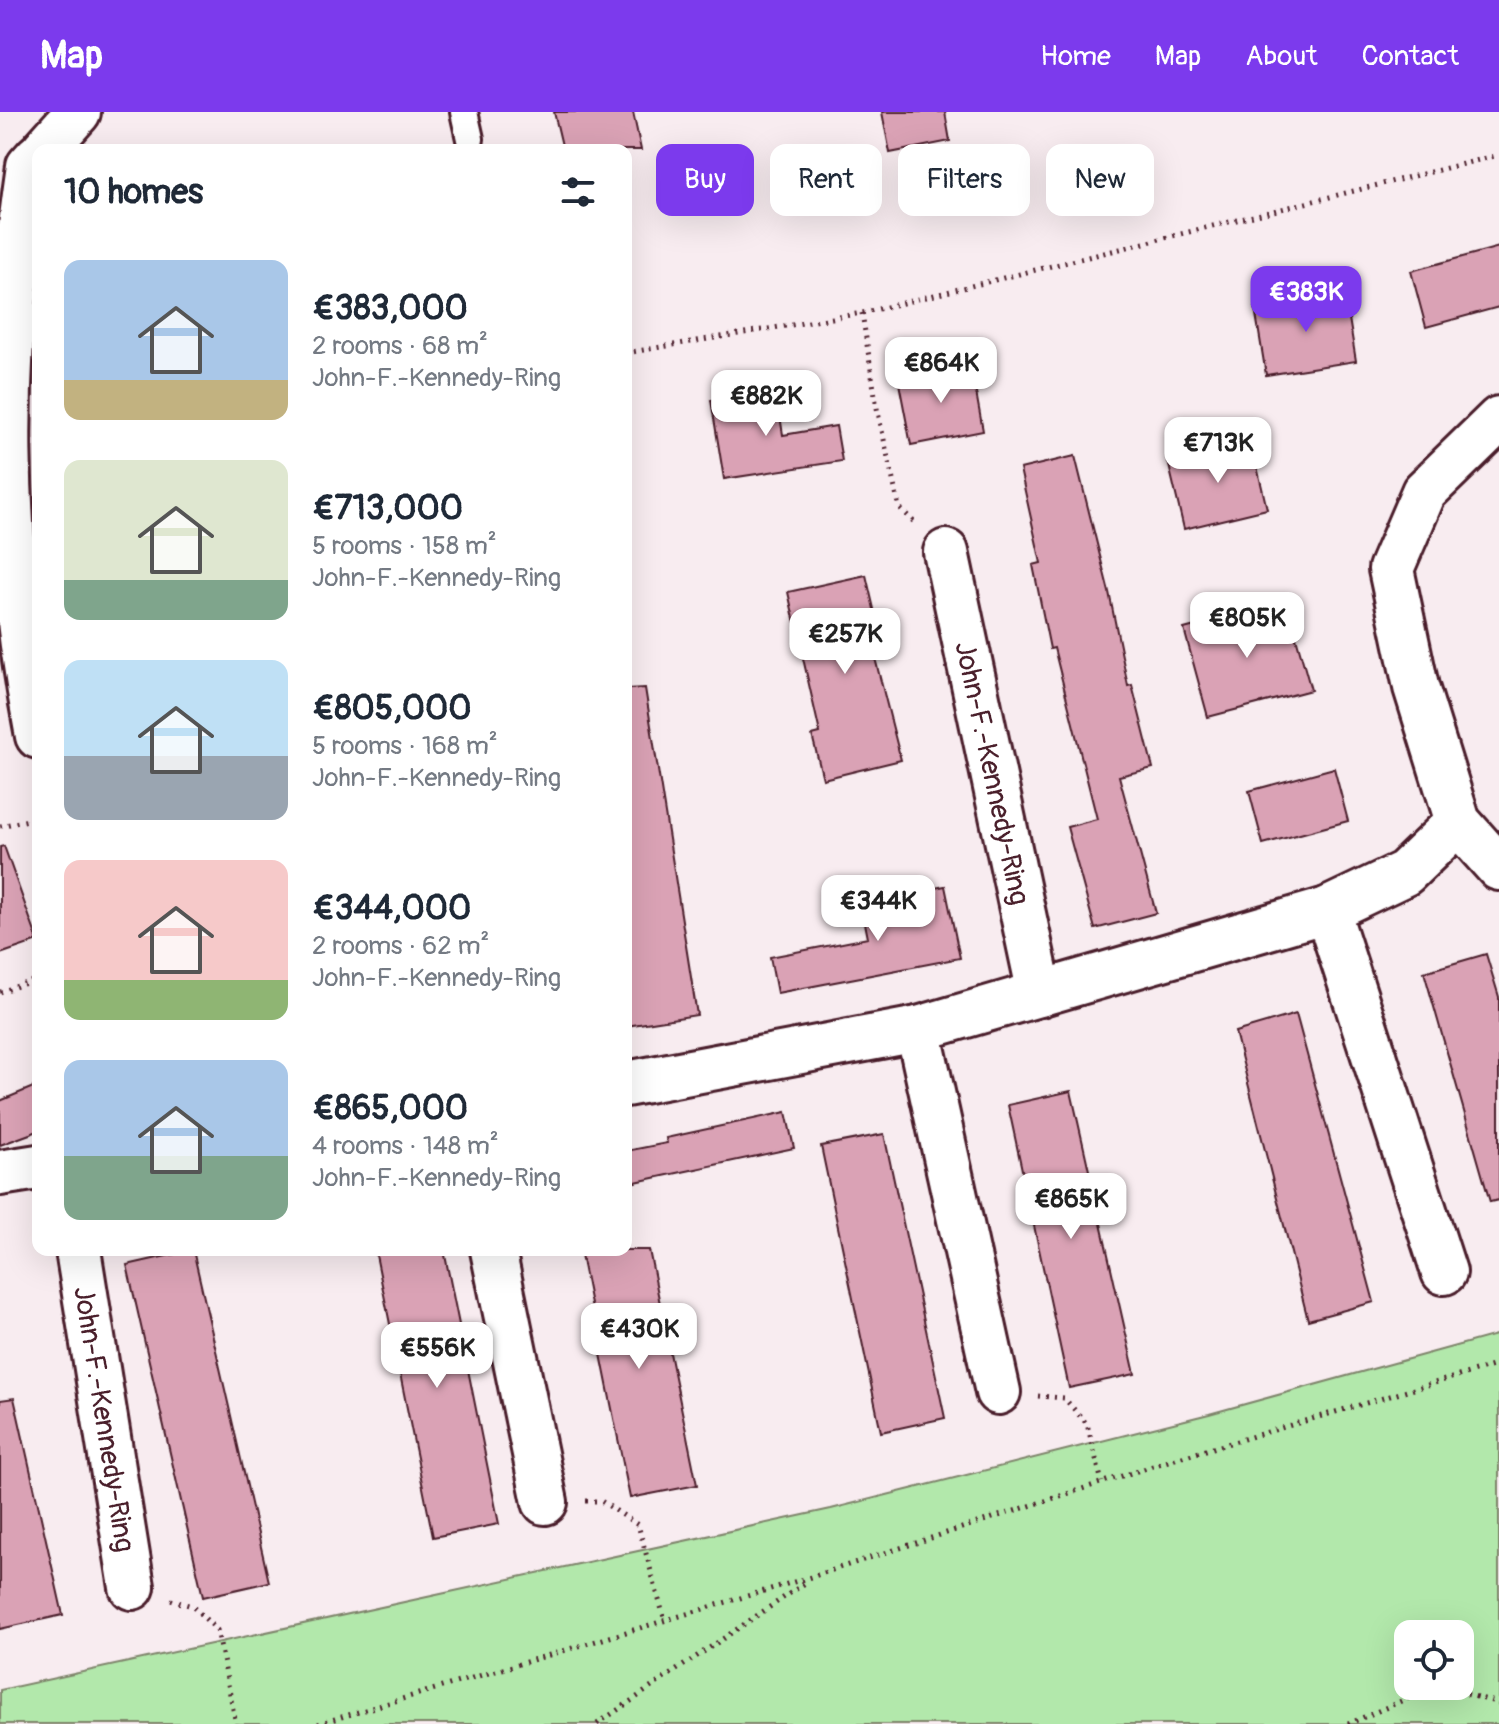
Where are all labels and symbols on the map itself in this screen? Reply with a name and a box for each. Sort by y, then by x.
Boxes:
pin: €383K [1250,266,1362,334]
pin: €864K [885,337,997,405]
pin: €882K [710,370,822,438]
pin: €713K [1162,417,1274,485]
pin: €805K [1191,592,1303,660]
pin: €257K [789,608,901,676]
street label: John-F.-Kennedy-Ring [947,638,1037,908]
pin: €344K [822,875,934,943]
pin: €865K [1015,1173,1127,1241]
street label: John-F.-Kennedy-Ring [65,1284,142,1554]
pin: €430K [583,1303,695,1371]
pin: €556K [381,1322,493,1390]

